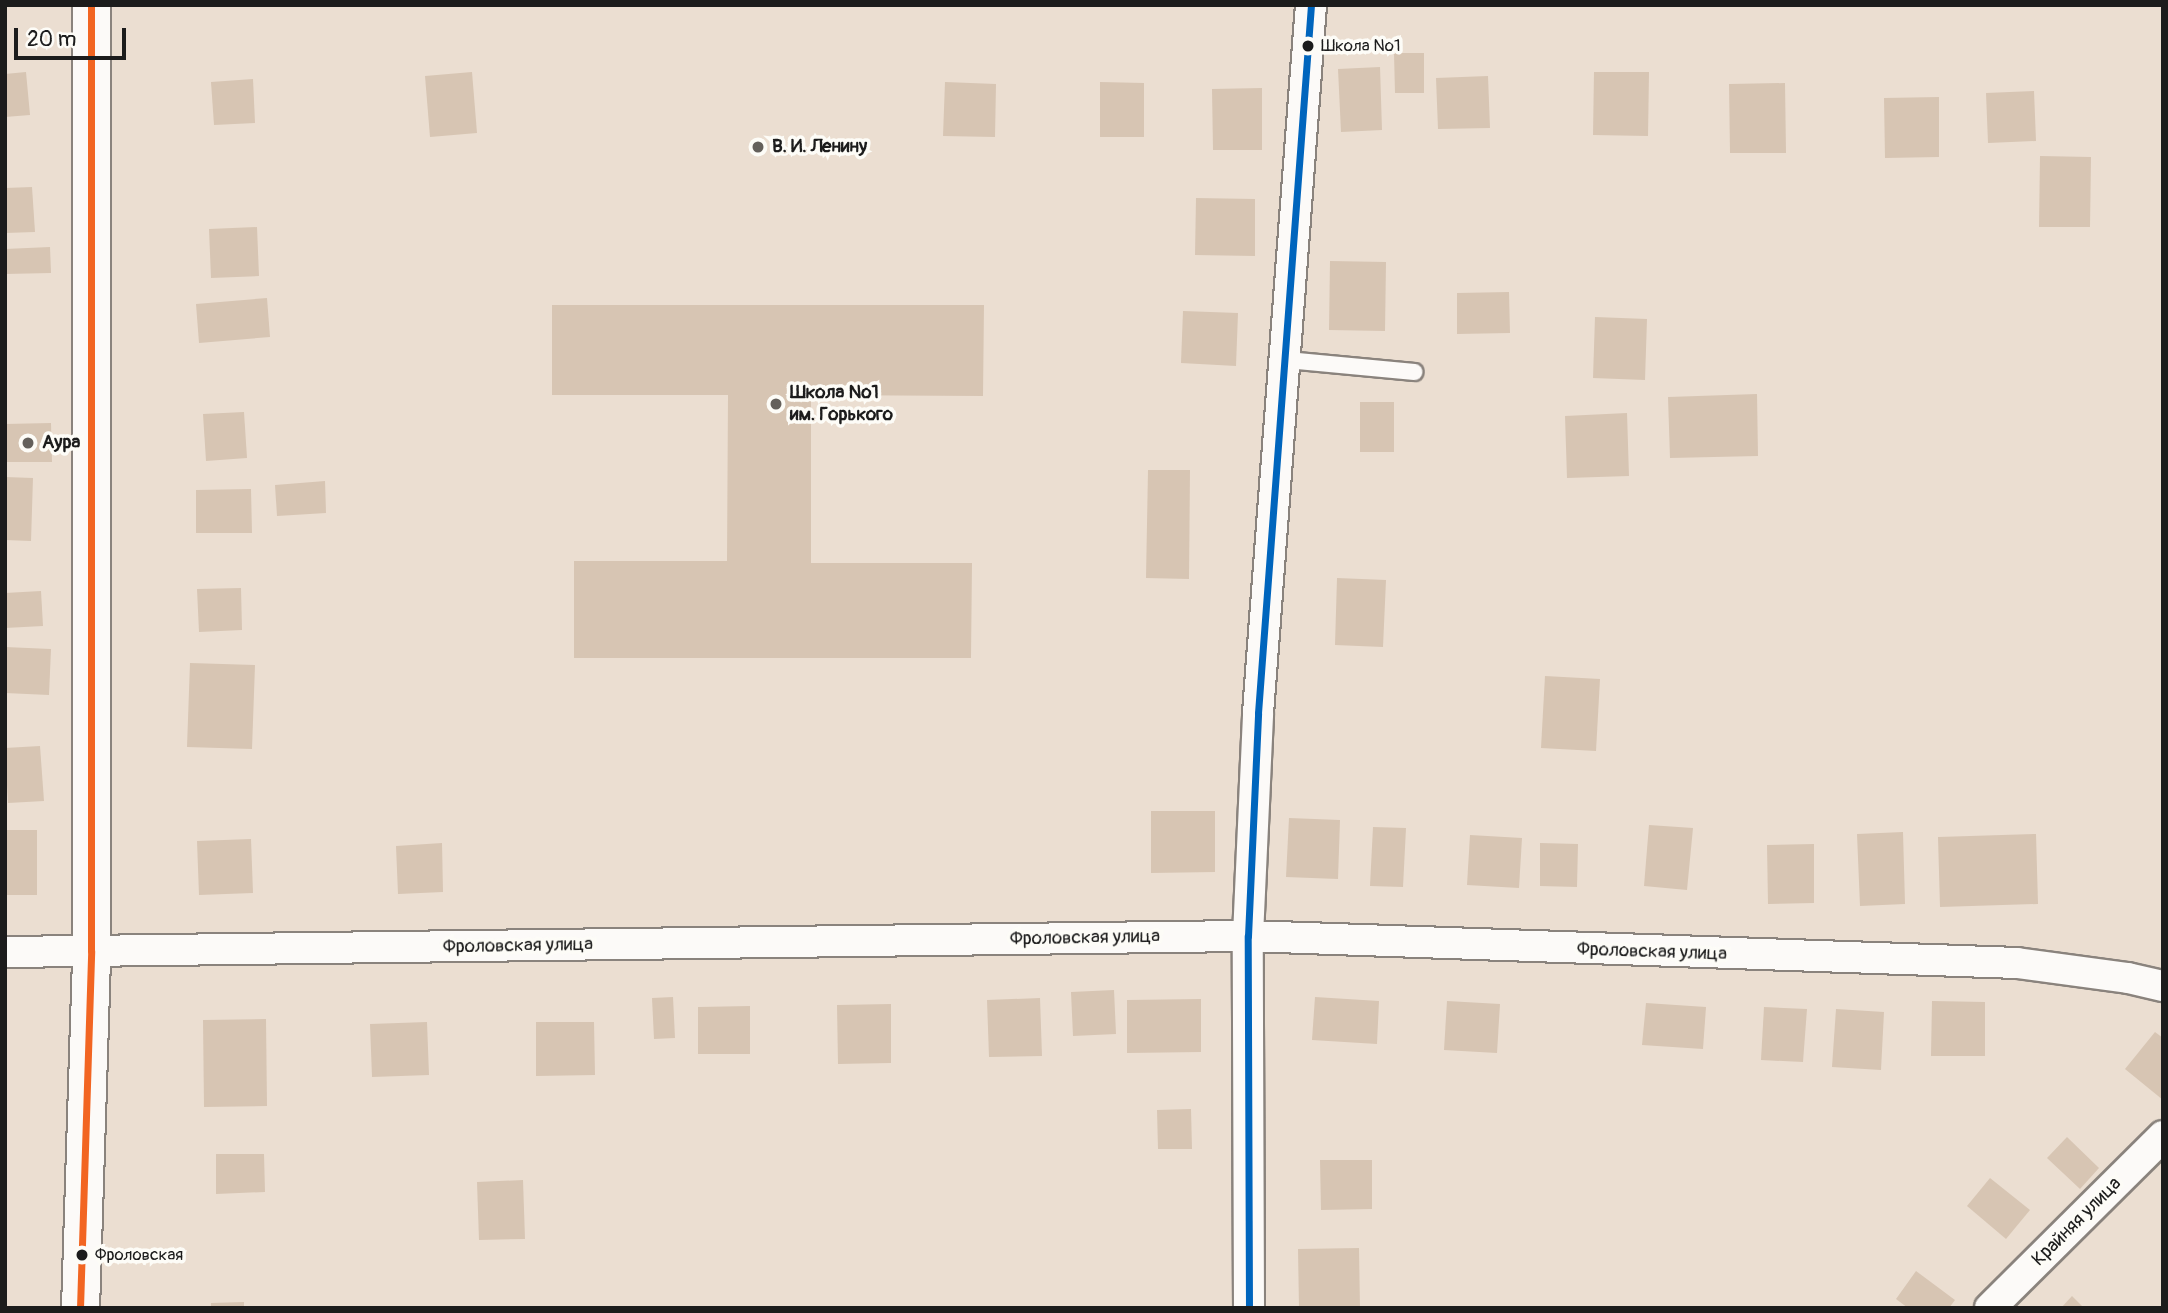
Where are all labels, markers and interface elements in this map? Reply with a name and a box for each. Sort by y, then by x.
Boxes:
scale bar [18,14,130,58]
text: 20 m [27,26,76,53]
place label: Школа №1 [1321,36,1401,56]
marker: Школа №1 [1301,39,1315,53]
place label: В. И. Ленину [772,136,867,158]
marker: В. И. Ленину [750,139,766,155]
place label: Школа №1 им. Горького [790,382,893,426]
marker: Школа №1 им. Горького [768,396,784,412]
place label: Аура [42,432,80,454]
marker: Аура [20,435,36,451]
street label: Фроловская улица [1010,925,1160,951]
street label: Фроловская улица [443,933,593,959]
street label: Фроловская улица [1577,938,1727,966]
street label: Крайняя улица [2028,1173,2126,1271]
place label: Фроловская [95,1245,183,1265]
marker: Фроловская [75,1248,89,1262]

